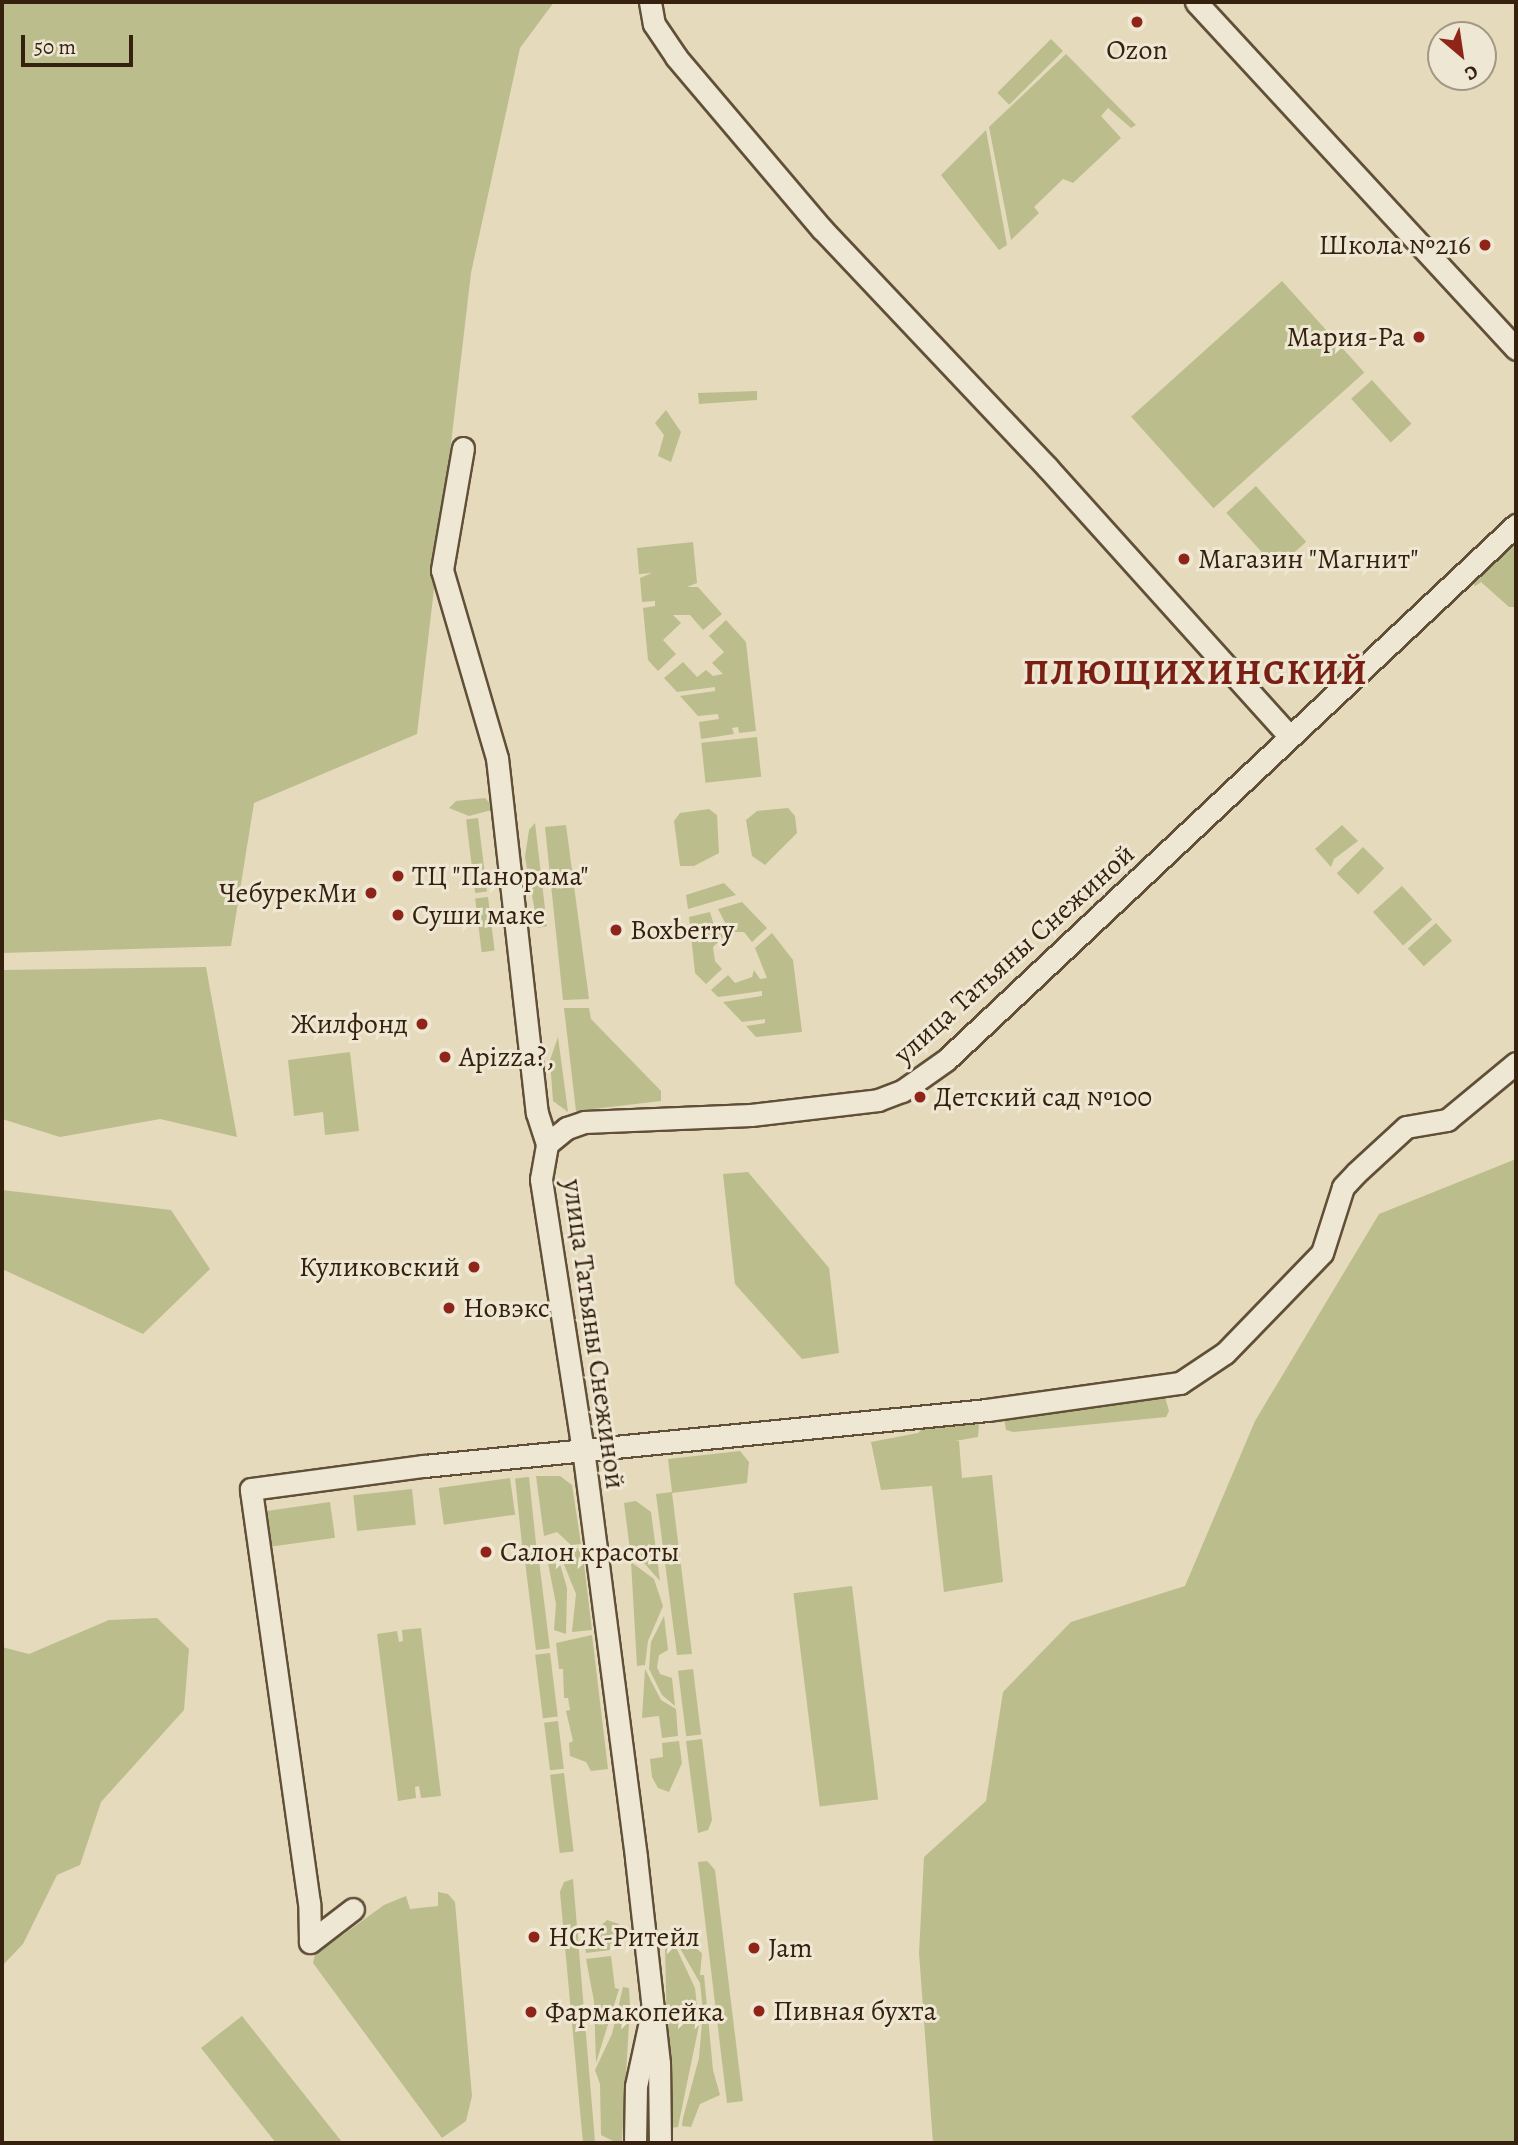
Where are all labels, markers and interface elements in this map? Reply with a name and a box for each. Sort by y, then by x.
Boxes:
marker: Ozon [1129,14,1145,30]
scale bar [24,21,136,65]
north arrow [1427,21,1497,91]
text: 50 m [34,33,76,61]
place label: Ozon [1106,33,1168,67]
text: С [1460,58,1483,87]
place label: Школа №216 [1318,228,1471,262]
marker: Школа №216 [1477,237,1493,253]
place label: Мария-Ра [1286,320,1405,354]
marker: Мария-Ра [1411,329,1427,345]
place label: Магазин "Магнит" [1198,542,1419,576]
marker: Магазин "Магнит" [1176,551,1192,567]
district label: ПЛЮЩИХИНСКИЙ [1025,651,1367,693]
street label: улица Татьяны Снежиной [887,837,1141,1071]
place label: ТЦ "Панорама" [412,859,589,893]
marker: ТЦ "Панорама" [390,868,406,884]
place label: ЧебурекМи [219,876,357,910]
marker: ЧебурекМи [363,885,379,901]
place label: Суши маке [412,898,545,932]
marker: Суши маке [390,907,406,923]
place label: Boxberry [630,913,734,947]
marker: Boxberry [608,922,624,938]
place label: Жилфонд [291,1007,408,1041]
marker: Жилфонд [414,1016,430,1032]
place label: Apizza?, [459,1040,555,1074]
marker: Apizza?, [437,1049,453,1065]
place label: Детский сад №100 [934,1080,1152,1114]
marker: Детский сад №100 [912,1089,928,1105]
street label: улица Татьяны Снежиной [556,1177,632,1491]
place label: Куликовский [299,1250,460,1284]
marker: Куликовский [466,1259,482,1275]
place label: Новэкс [463,1291,550,1325]
marker: Новэкс [441,1300,457,1316]
place label: Салон красоты [500,1535,680,1569]
marker: Салон красоты [478,1544,494,1560]
place label: НСК-Ритейл [548,1920,700,1954]
marker: НСК-Ритейл [526,1929,542,1945]
place label: Jam [768,1931,813,1965]
marker: Jam [746,1940,762,1956]
place label: Пивная бухта [773,1994,937,2028]
place label: Фармакопейка [545,1995,724,2029]
marker: Пивная бухта [751,2003,767,2019]
marker: Фармакопейка [523,2004,539,2020]

